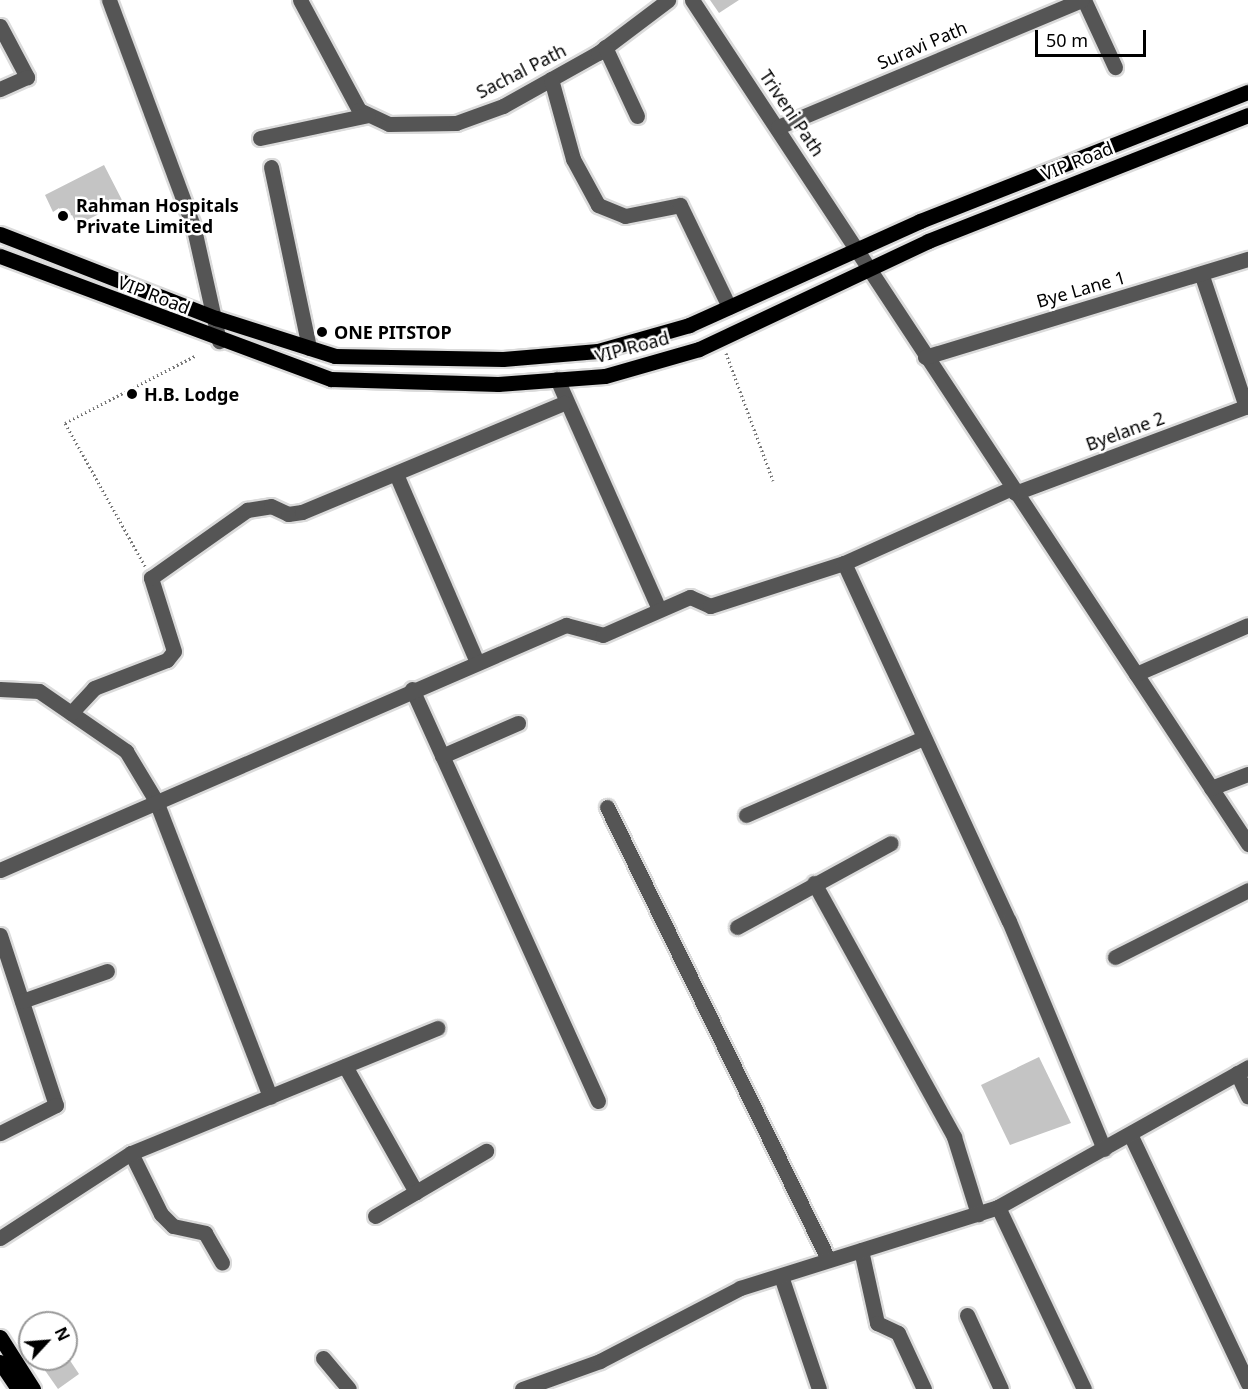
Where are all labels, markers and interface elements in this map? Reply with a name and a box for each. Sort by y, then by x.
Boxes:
street label: Suravi Path [874,16,970,74]
scale bar [1038,18,1149,56]
text: 50 m [1046,28,1088,52]
street label: Sachal Path [473,39,569,103]
street label: Triveni Path [755,66,829,160]
street label: VIP Road [1038,137,1116,185]
place label: Rahman Hospitals Private Limited [76,195,239,238]
marker: Rahman Hospitals Private Limited [54,207,72,225]
street label: Bye Lane 1 [1034,266,1128,312]
street label: VIP Road [115,271,193,319]
place label: ONE PITSTOP [334,321,452,343]
marker: ONE PITSTOP [315,325,329,339]
street label: VIP Road [593,327,671,367]
place label: H.B. Lodge [144,383,239,405]
marker: H.B. Lodge [125,387,139,401]
street label: Byelane 2 [1083,407,1167,455]
north arrow [18,1311,78,1371]
text: N [50,1323,75,1345]

